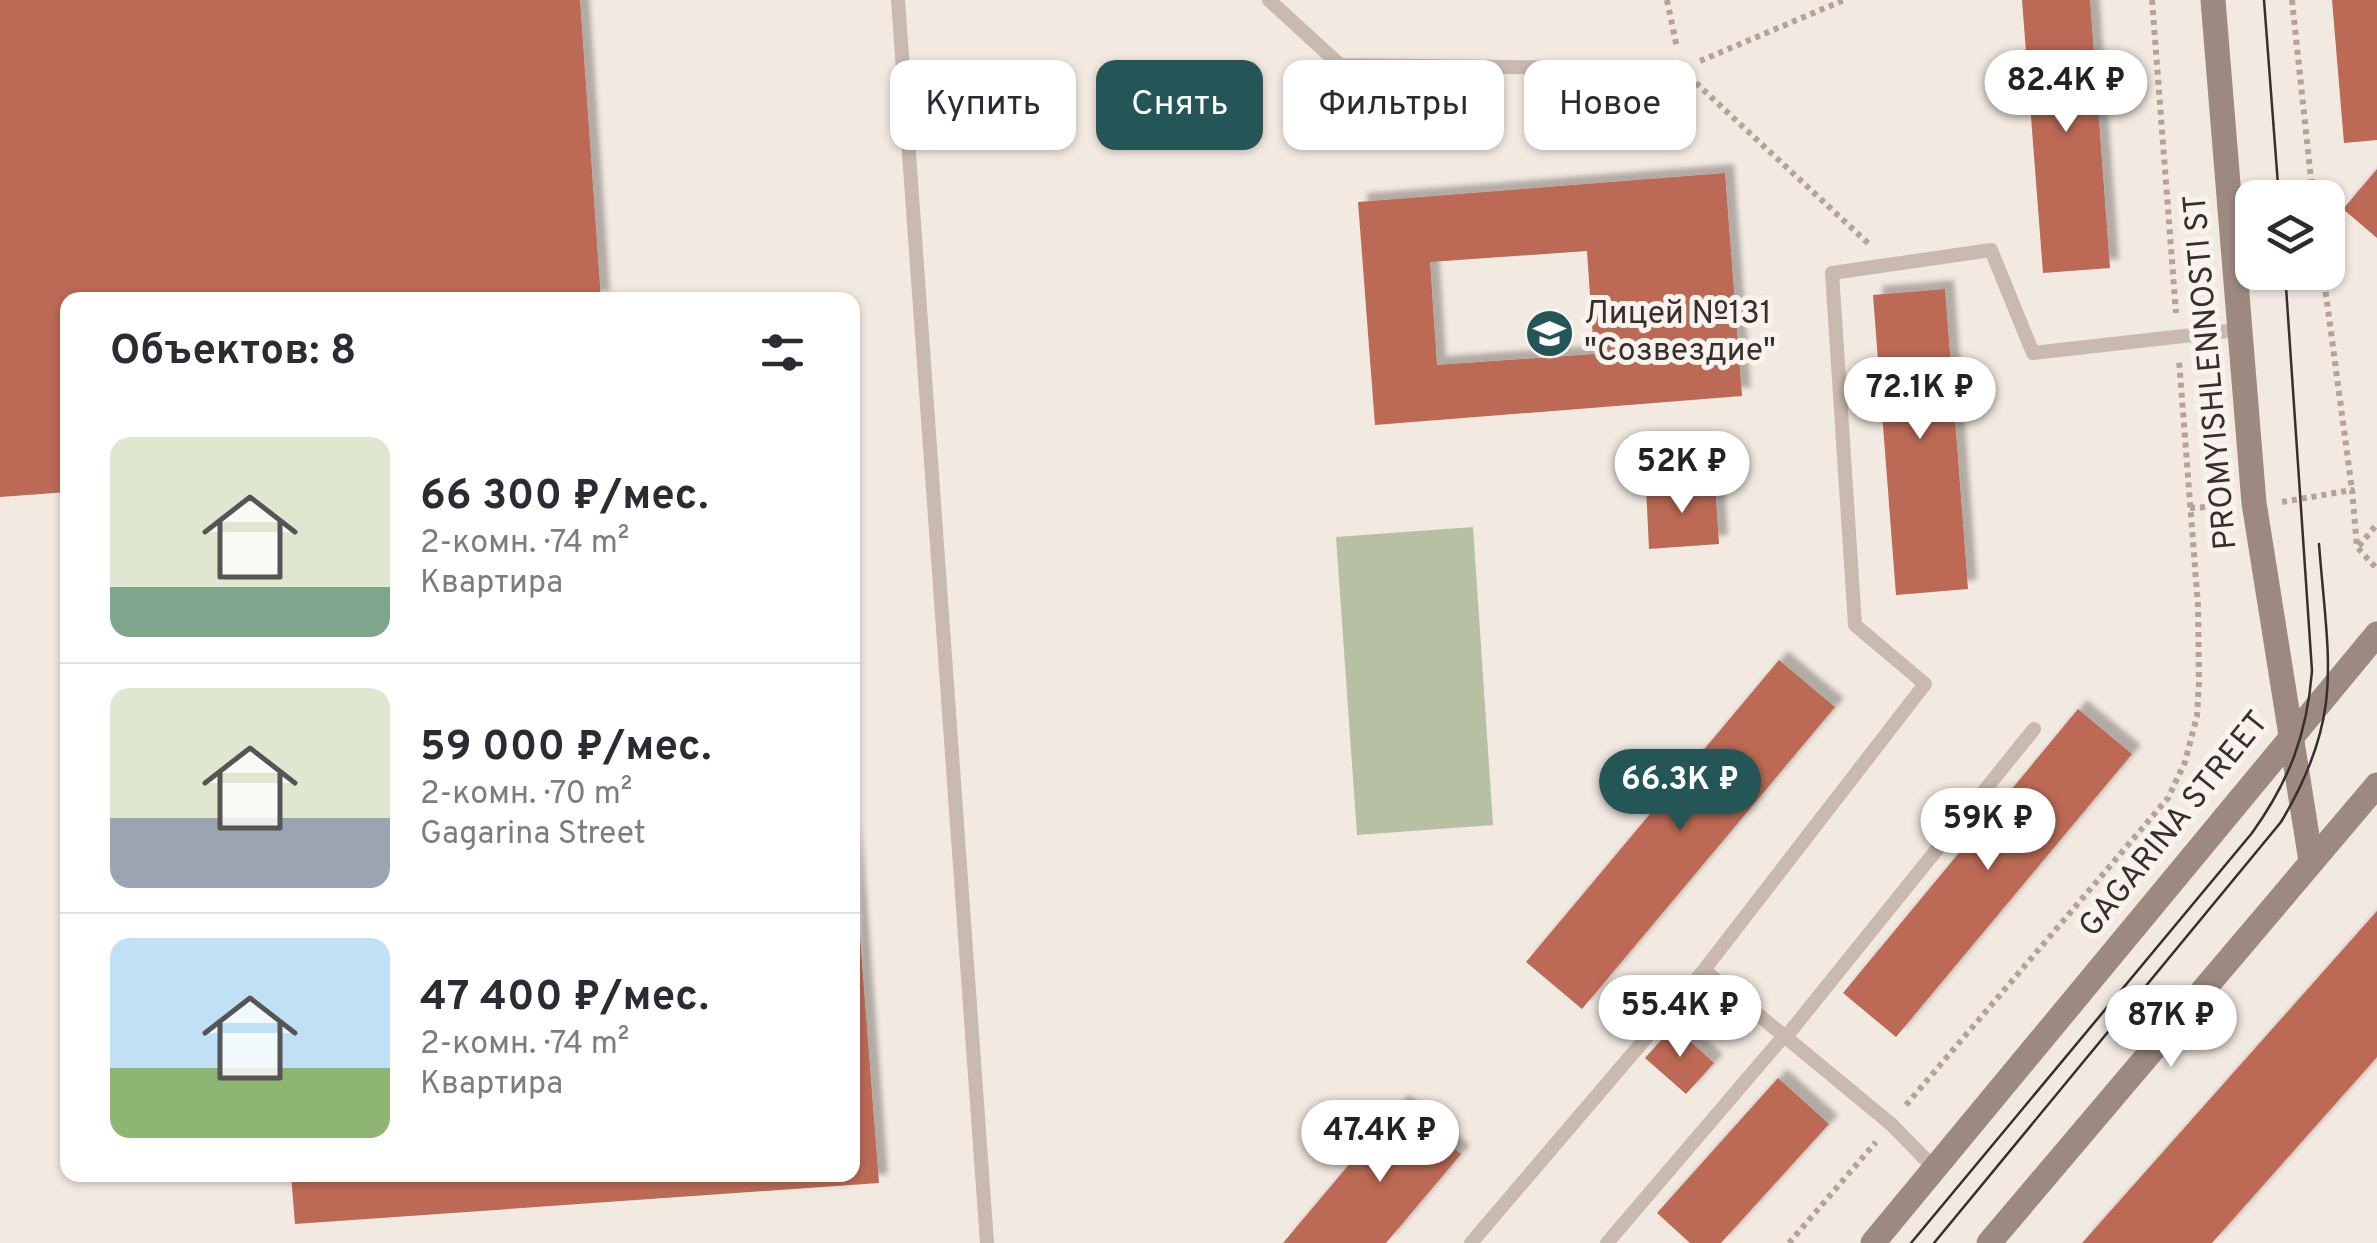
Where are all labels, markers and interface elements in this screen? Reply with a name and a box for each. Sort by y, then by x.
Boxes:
pin: 82.4K ₽ [1974,50,2158,135]
chip: Купить [890,60,1076,150]
chip: Снять [1096,60,1263,150]
chip: Фильтры [1283,60,1504,150]
chip: Новое [1524,60,1696,150]
text: 82.4K ₽ [2006,62,2126,102]
map controls [2235,180,2345,290]
button: layers [2235,180,2345,290]
street label: PROMYISHLENNOSTI ST [2177,193,2247,551]
place label: Лицей №131 "Созвездие" [1584,295,1776,372]
school or university icon: Лицей №131 "Созвездие" [1523,307,1575,359]
icon: filters [755,325,810,380]
text: Объектов: 8 [110,326,356,379]
pin: 72.1K ₽ [1828,357,2012,442]
text: 72.1K ₽ [1866,369,1974,409]
pin: 52K ₽ [1612,431,1752,516]
text: 52K ₽ [1637,443,1727,483]
text: 66 300 ₽/мес. [420,471,708,524]
icon: home [190,477,310,597]
text: 2-комн. · 74 m² [420,524,629,564]
text: Квартира [420,564,563,604]
street label: GAGARINA STREET [2072,704,2278,946]
text: 59 000 ₽/мес. [420,722,712,775]
icon: home [190,728,310,848]
pin: 66.3K ₽ [1588,749,1772,834]
text: 66.3K ₽ [1621,761,1739,801]
text: 2-комн. · 70 m² [420,775,632,815]
pin: 59K ₽ [1918,788,2058,873]
text: 59K ₽ [1943,800,2033,840]
text: Gagarina Street [420,815,646,855]
text: 47 400 ₽/мес. [420,972,709,1025]
pin: 55.4K ₽ [1588,975,1772,1060]
icon: home [190,978,310,1098]
pin: 87K ₽ [2101,985,2241,1070]
text: 55.4K ₽ [1620,987,1740,1027]
text: 87K ₽ [2127,997,2215,1037]
text: 2-комн. · 74 m² [420,1025,629,1065]
text: Квартира [420,1065,563,1105]
pin: 47.4K ₽ [1288,1100,1472,1185]
text: 47.4K ₽ [1323,1112,1437,1152]

